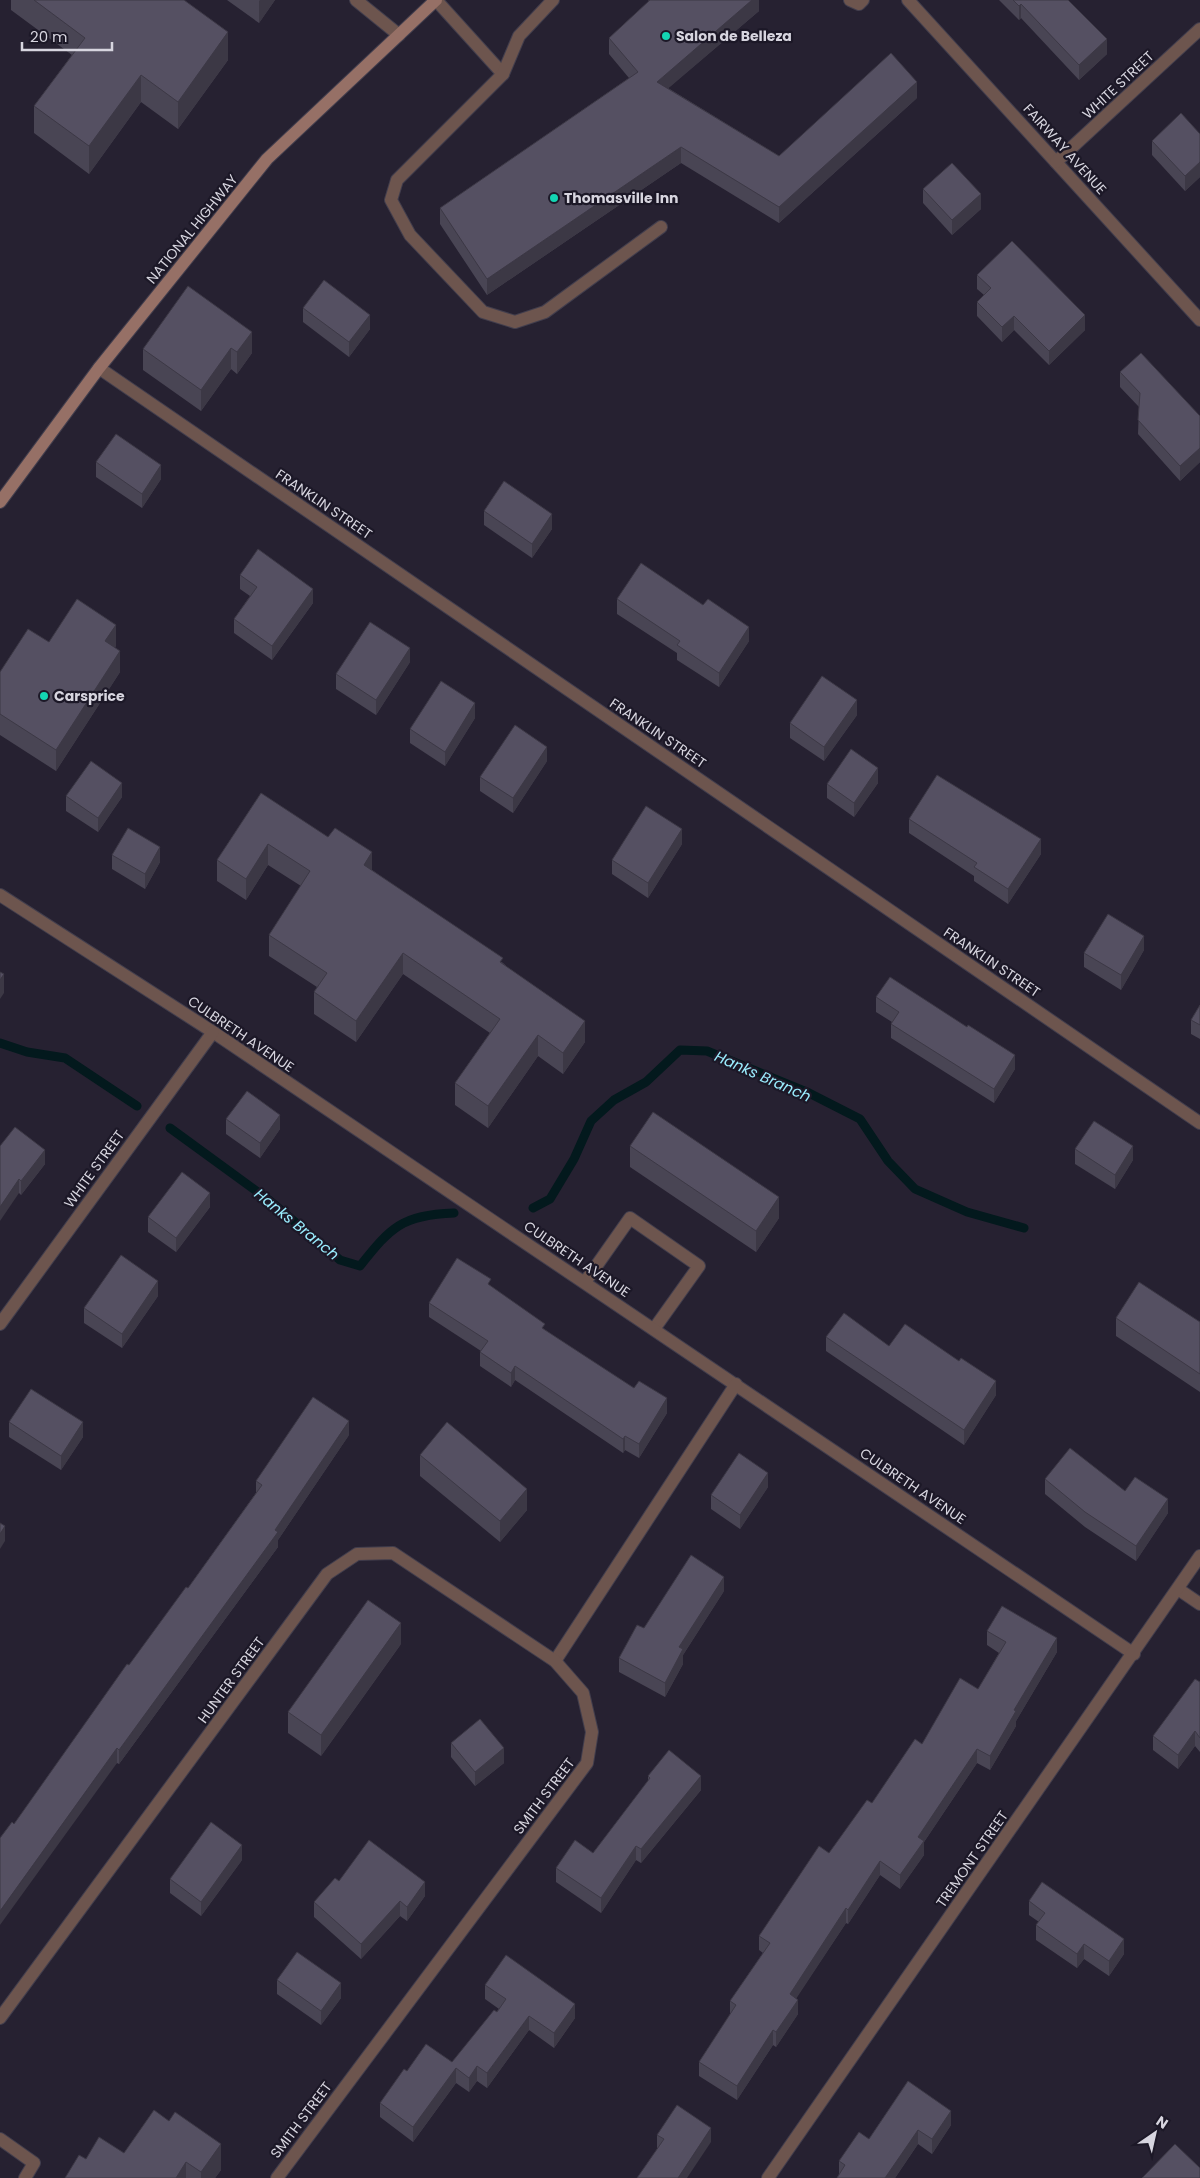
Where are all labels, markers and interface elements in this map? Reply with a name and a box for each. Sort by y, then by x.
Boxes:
scale bar [22,20,112,52]
text: 20 m [30,26,68,47]
place label: Salon de Belleza [676,26,792,46]
marker: Salon de Belleza [660,30,672,42]
street label: WHITE STREET [1078,46,1159,124]
street label: FAIRWAY AVENUE [1019,99,1111,199]
street label: NATIONAL HIGHWAY [142,170,242,288]
place label: Thomasville Inn [564,188,679,208]
marker: Thomasville Inn [548,192,560,204]
street label: FRANKLIN STREET [272,464,377,544]
place label: Carsprice [54,686,125,706]
marker: Carsprice [38,690,50,702]
street label: FRANKLIN STREET [606,693,711,773]
street label: FRANKLIN STREET [940,922,1045,1002]
street label: CULBRETH AVENUE [184,991,298,1077]
water label: Hanks Branch [712,1045,814,1107]
street label: WHITE STREET [59,1126,129,1212]
water label: Hanks Branch [250,1183,344,1265]
street label: CULBRETH AVENUE [520,1216,634,1302]
street label: CULBRETH AVENUE [856,1443,970,1529]
street label: HUNTER STREET [193,1632,269,1727]
street label: SMITH STREET [509,1753,580,1838]
street label: TREMONT STREET [931,1806,1013,1911]
street label: SMITH STREET [266,2077,337,2162]
north arrow [1130,2108,1180,2158]
text: N [1152,2111,1172,2133]

